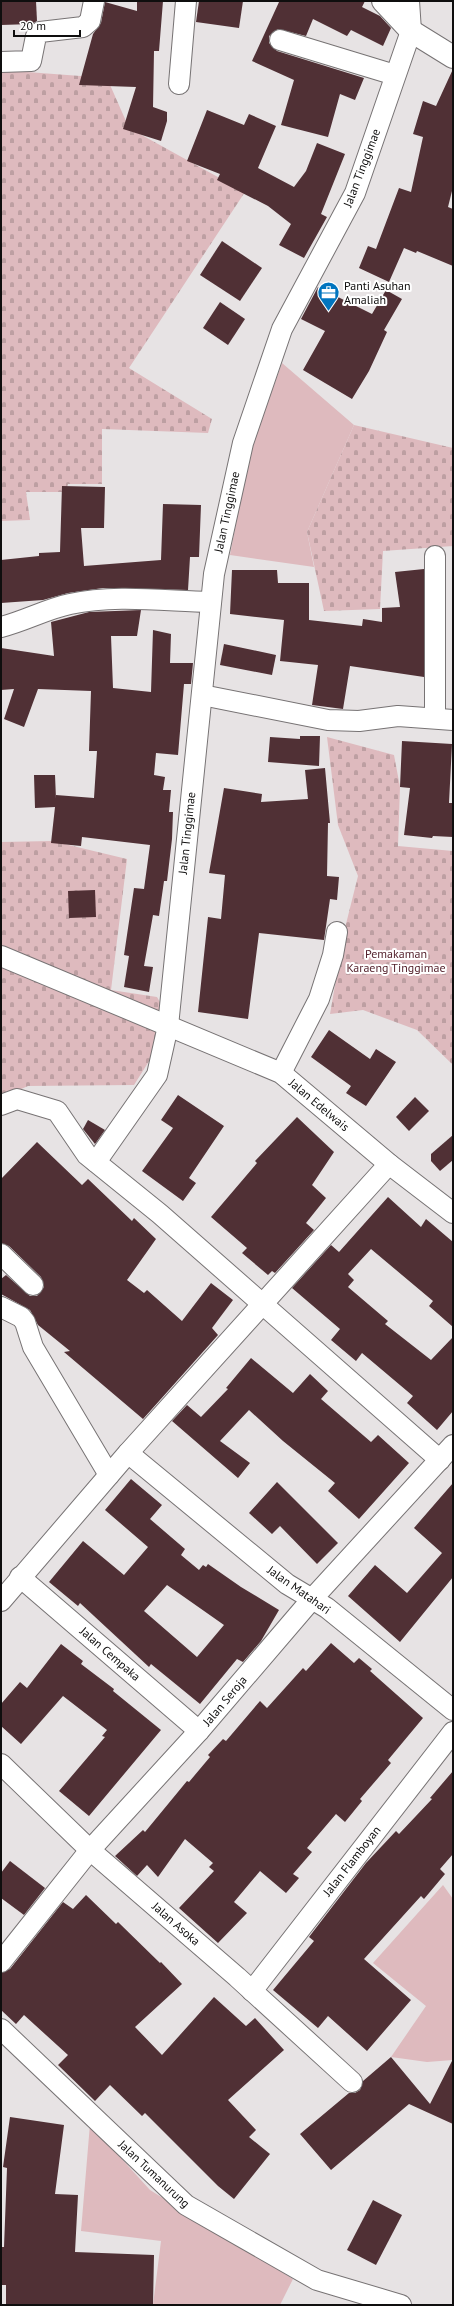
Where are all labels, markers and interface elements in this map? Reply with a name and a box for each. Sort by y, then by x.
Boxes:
scale bar [14,12,80,38]
text: 20 m [20,18,46,33]
street label: Jalan Tinggimae [339,127,383,210]
place label: Panti Asuhan Amaliah [344,278,411,307]
office icon: Panti Asuhan Amaliah [316,280,342,313]
street label: Jalan Tinggimae [210,470,242,555]
street label: Jalan Tinggimae [175,791,198,876]
park label: Pemakaman Karaeng Tinggimae [346,946,446,975]
street label: Jalan Edelwais [285,1074,353,1134]
street label: Jalan Matahari [264,1562,334,1617]
street label: Jalan Cempaka [76,1623,144,1684]
street label: Jalan Seroja [199,1673,250,1730]
street label: Jalan Flamboyan [319,1823,384,1900]
street label: Jalan Asoka [149,1898,203,1948]
street label: Jalan Tumanurung [115,2136,193,2211]

